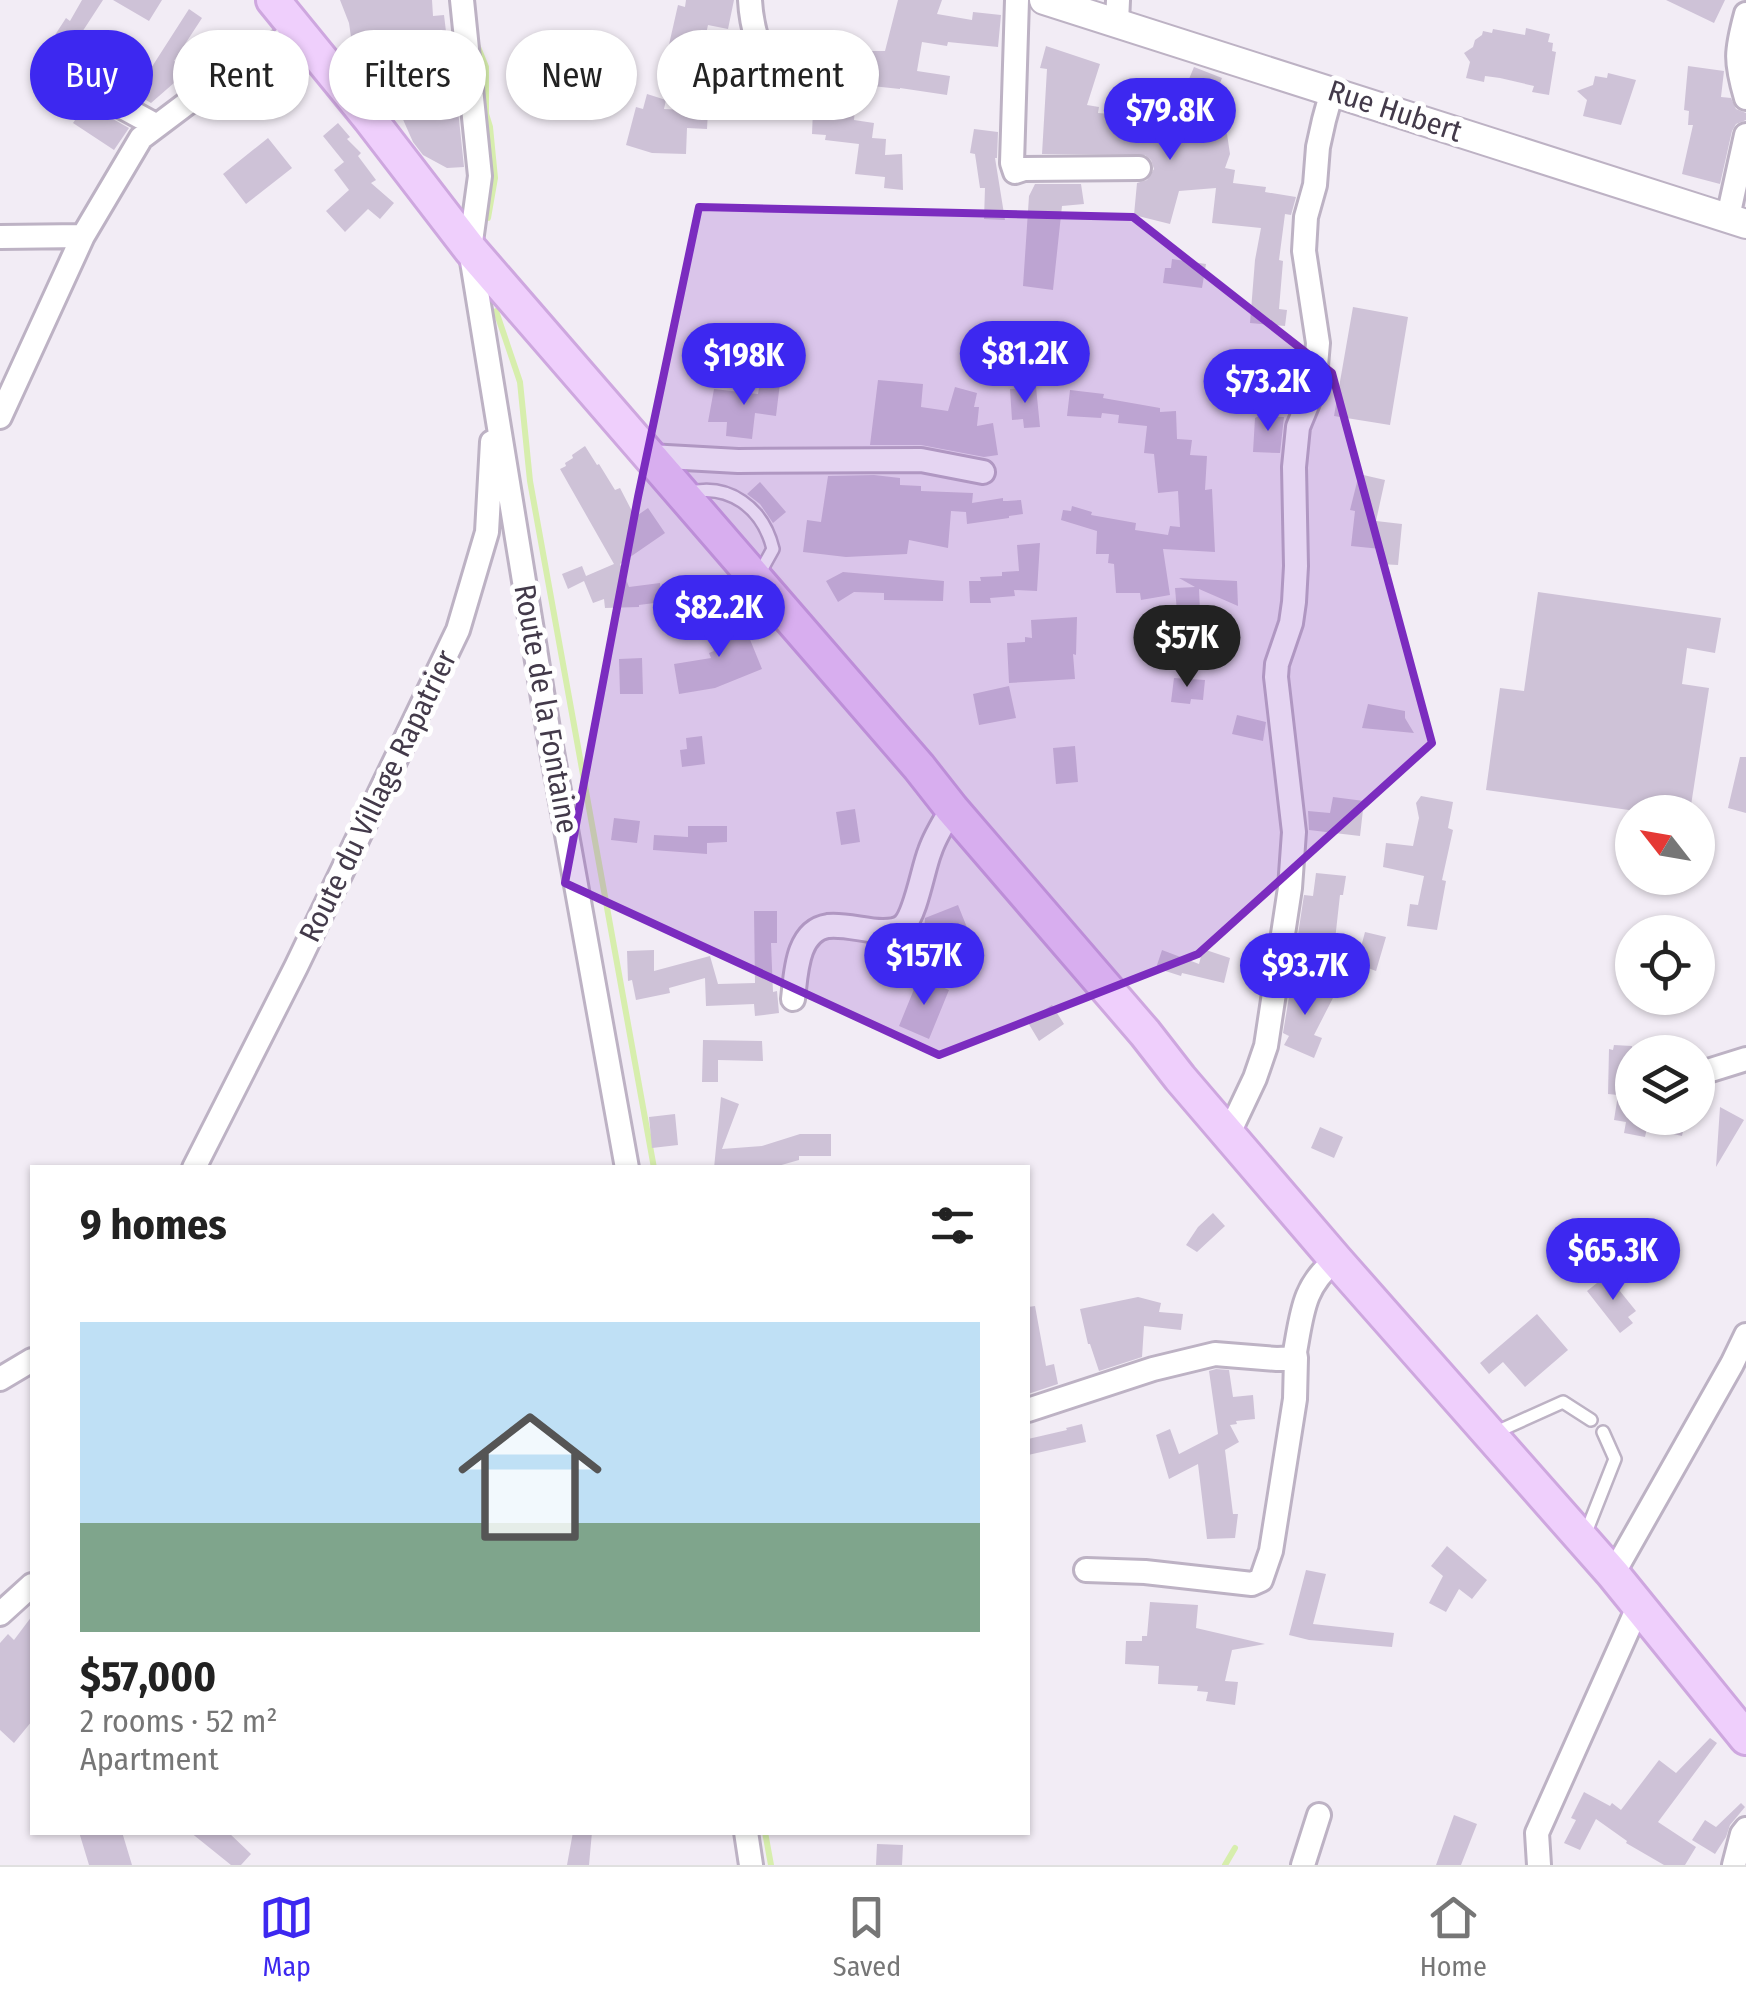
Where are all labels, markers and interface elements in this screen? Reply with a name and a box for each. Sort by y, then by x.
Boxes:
chip: Buy [30,30,153,120]
chip: Rent [173,30,309,120]
chip: Filters [329,30,486,120]
chip: New [506,30,637,120]
chip: Apartment [657,30,879,120]
street label: Rue Hubert [1323,72,1467,150]
pin: $79.8K [1089,78,1251,163]
text: $79.8K [1126,91,1214,129]
pin: $81.2K [944,321,1106,406]
pin: $198K [674,323,814,408]
text: $81.2K [982,334,1068,372]
text: $198K [704,336,784,374]
pin: $73.2K [1187,349,1349,434]
text: $73.2K [1226,362,1310,400]
pin: $82.2K [638,575,800,660]
street label: Route de la Fontaine [506,582,586,836]
text: $82.2K [675,588,763,626]
pin: $57K [1128,605,1246,690]
text: $57K [1155,618,1219,656]
street label: Route du Village Rapatrier [292,644,465,948]
north arrow [1615,795,1715,895]
map controls [1615,795,1715,1135]
button: locate [1615,915,1715,1015]
pin: $157K [854,923,994,1008]
pin: $93.7K [1224,933,1386,1018]
text: $157K [886,936,962,974]
text: $93.7K [1262,946,1348,984]
button: layers [1615,1035,1715,1135]
icon: filters [925,1198,980,1253]
text: 9 homes [80,1200,227,1250]
pin: $65.3K [1532,1218,1694,1303]
text: $65.3K [1568,1231,1658,1269]
icon: home [440,1387,620,1567]
text: $57,000 [80,1652,216,1702]
text: 2 rooms · 52 m² [80,1702,278,1740]
text: Apartment [80,1740,219,1778]
tab: Map [259,1890,314,1983]
tab: Saved [833,1890,901,1983]
tab: Home [1420,1890,1487,1983]

